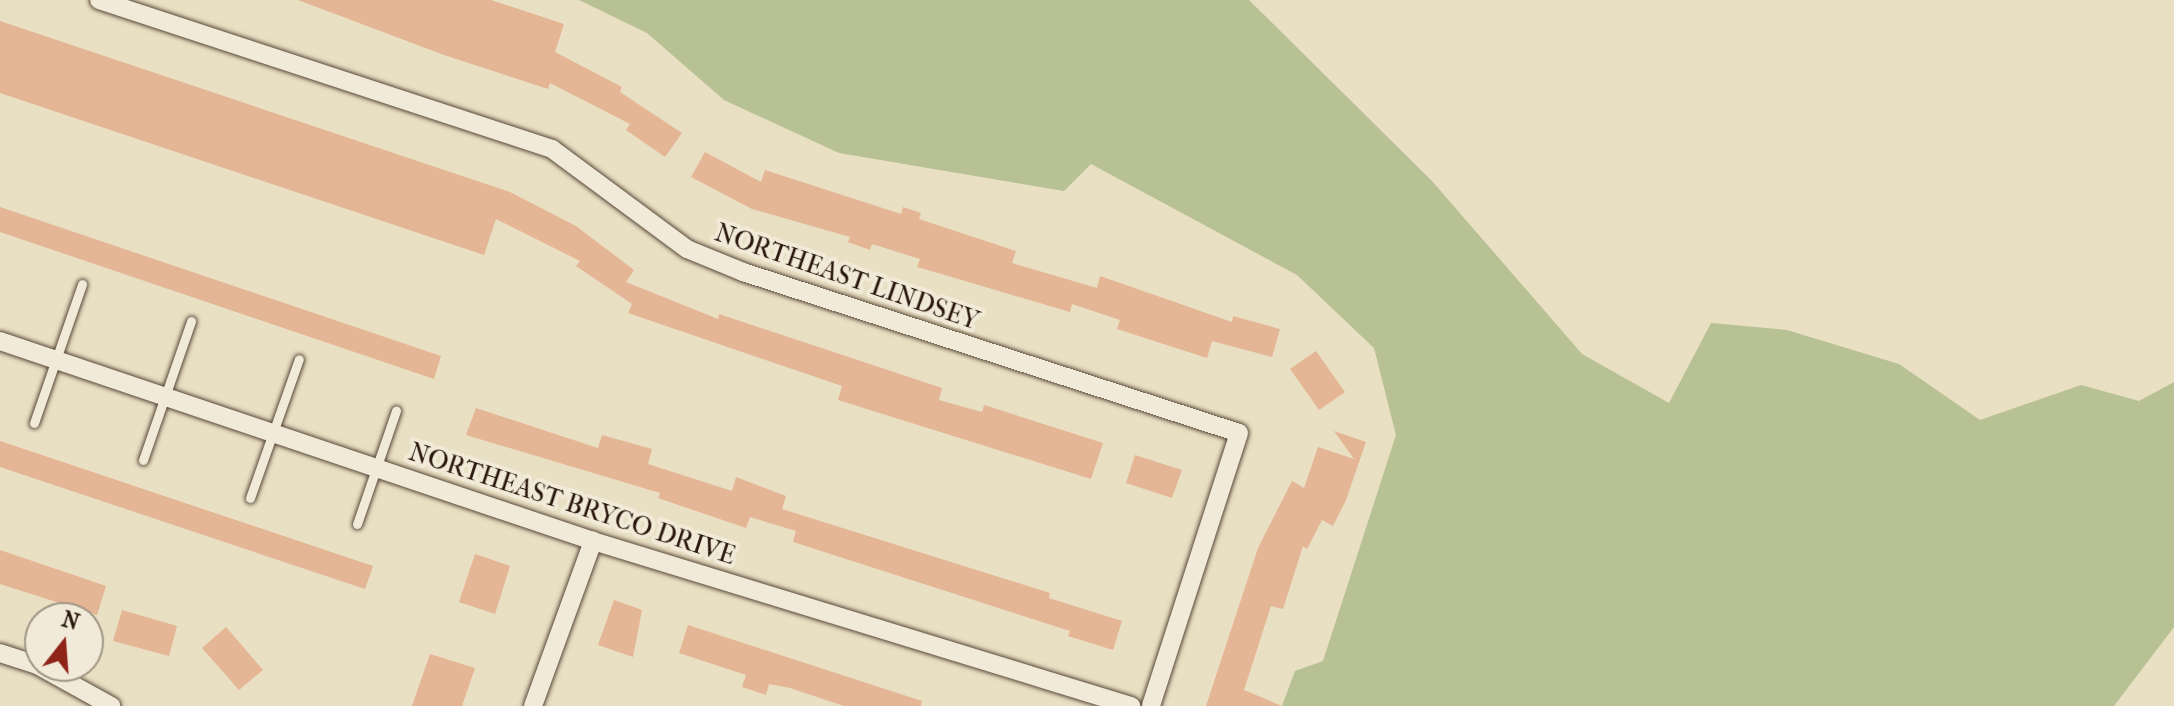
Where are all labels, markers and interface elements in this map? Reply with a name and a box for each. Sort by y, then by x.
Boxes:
street label: NORTHEAST LINDSEY [711,217,983,337]
street label: NORTHEAST BRYCO DRIVE [405,436,739,572]
north arrow [24,602,104,682]
text: N [59,606,82,636]

